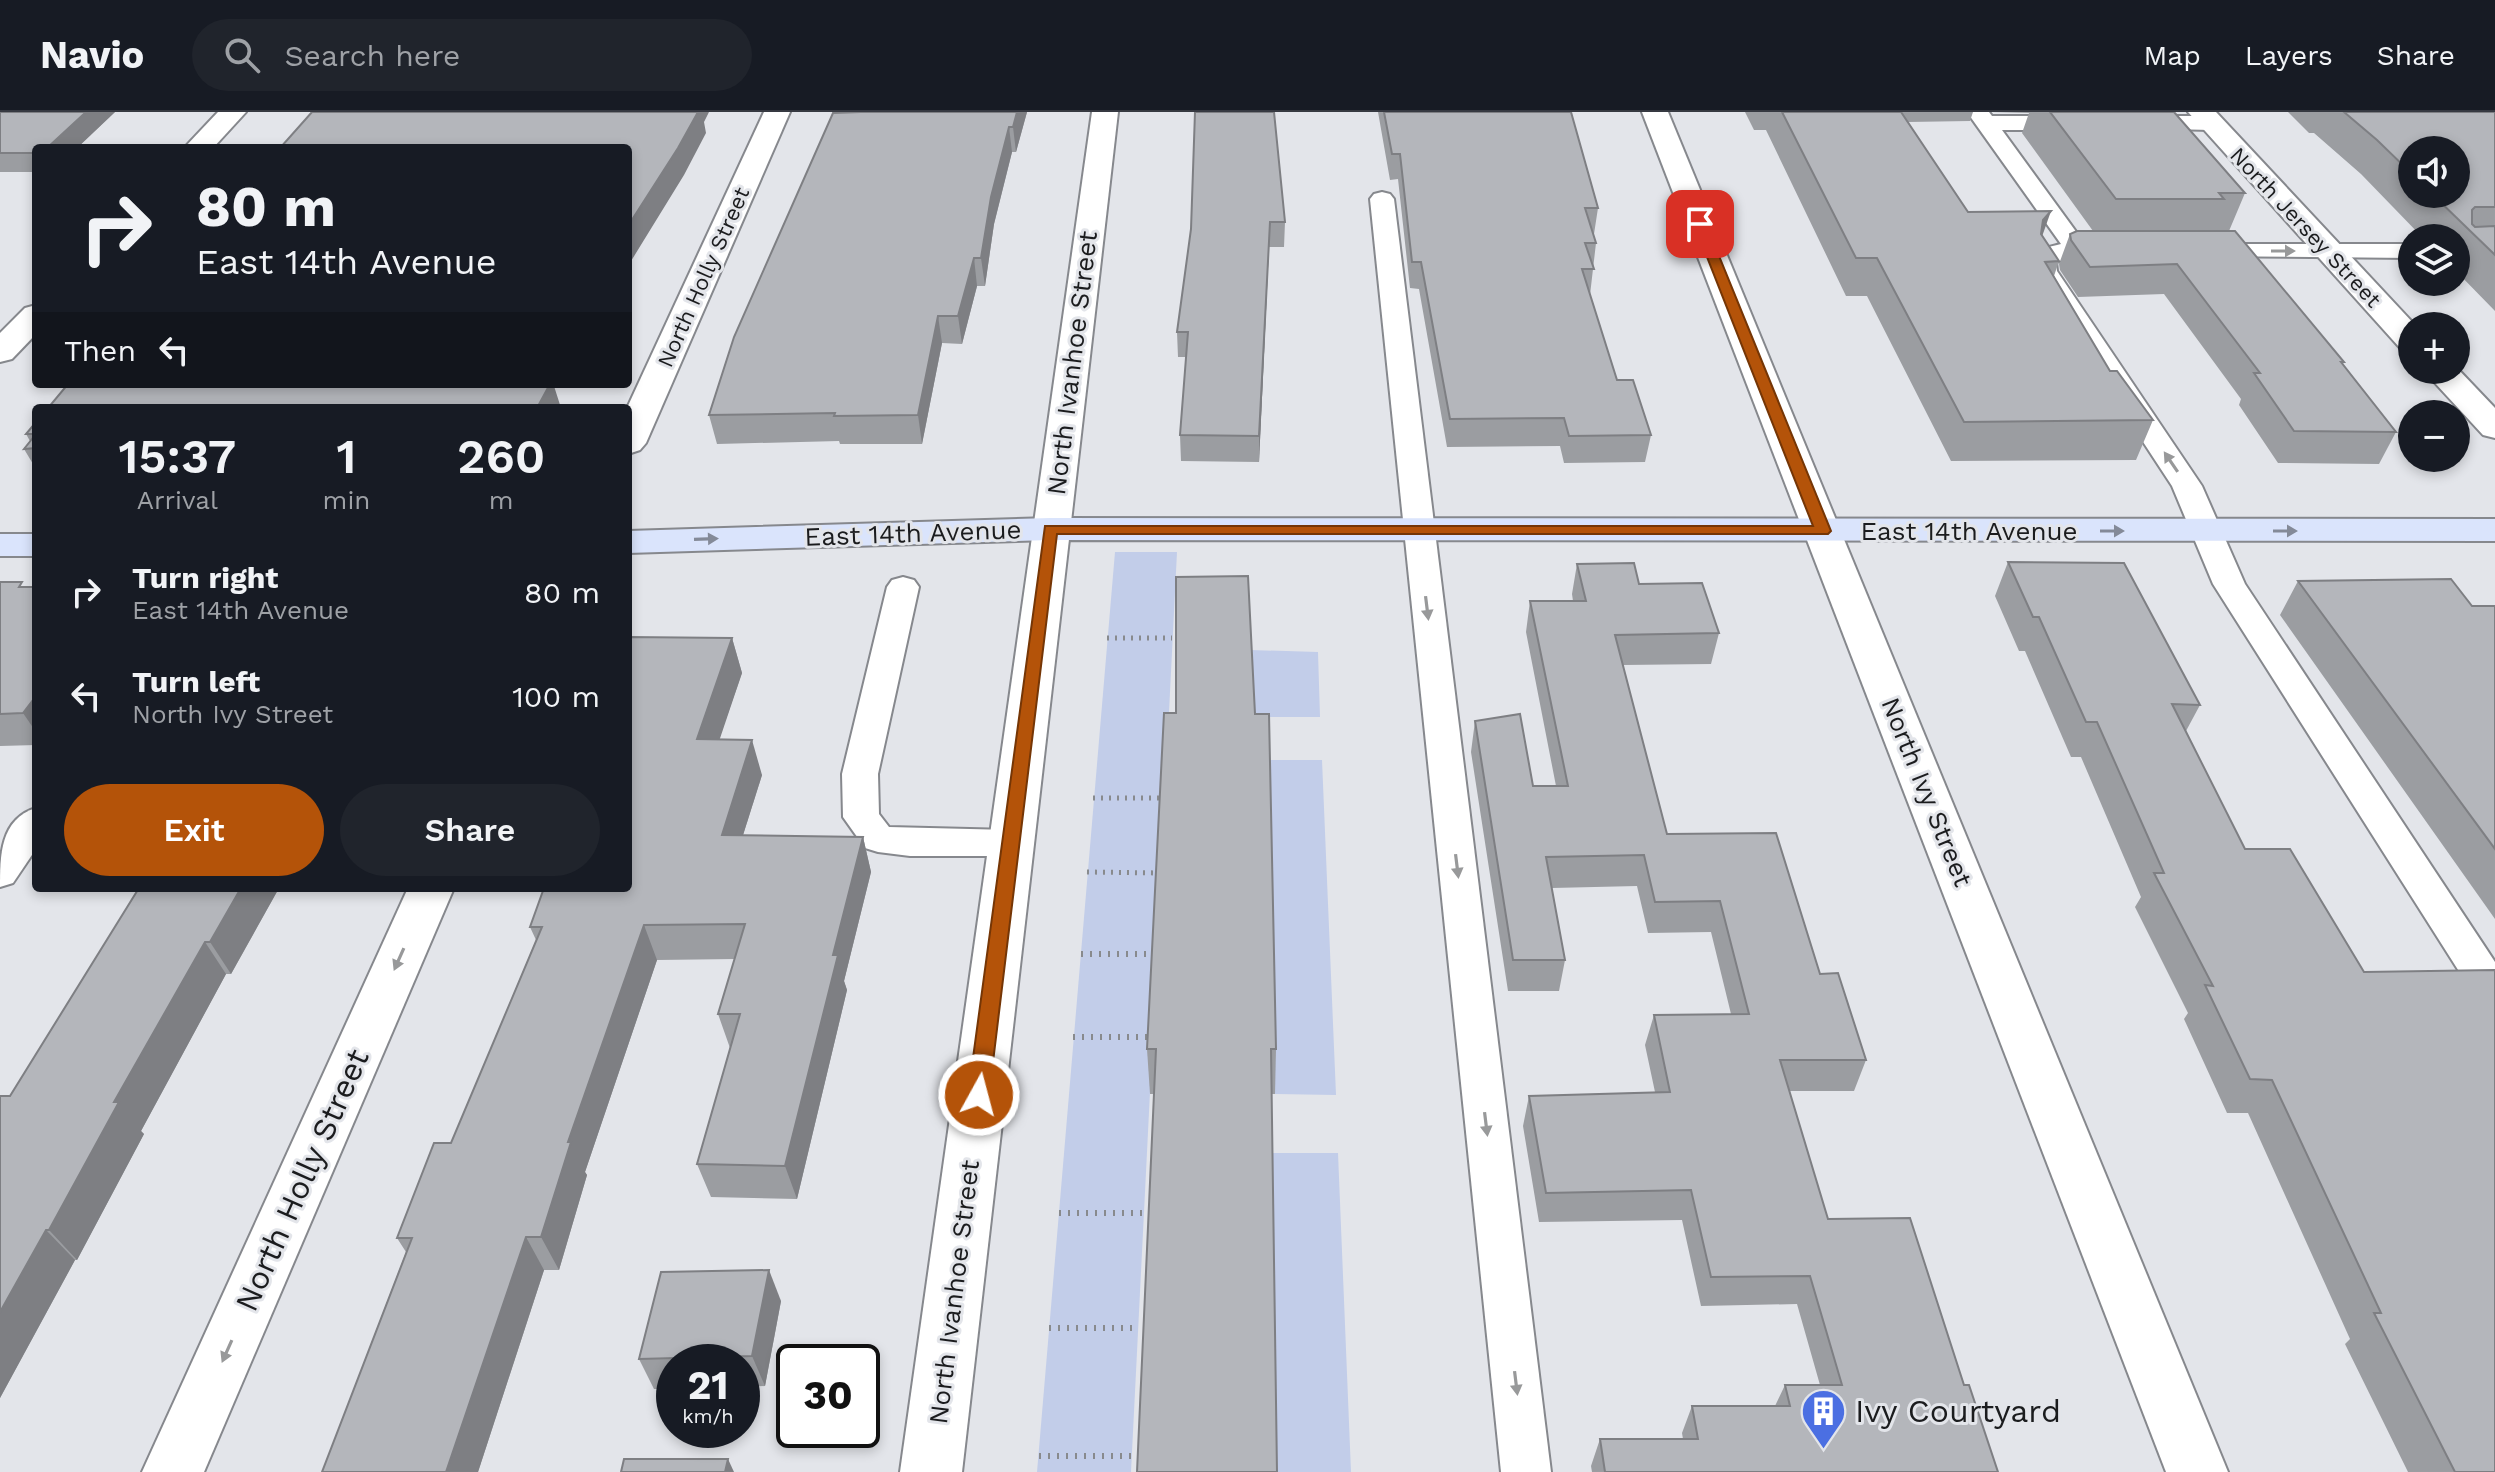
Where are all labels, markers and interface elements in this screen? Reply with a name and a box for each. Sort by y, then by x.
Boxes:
search box [192,19,752,91]
text: Navio [40,33,144,77]
icon: search [220,33,264,77]
text: Search here [284,38,460,73]
text: Map [2144,39,2201,72]
text: Layers [2245,39,2333,72]
text: Share [2377,39,2455,72]
map controls [2398,136,2470,472]
button: sound [2398,136,2470,208]
street label: North Jersey Street [2225,142,2386,312]
text: 80 m [196,174,336,240]
icon: right [64,176,168,280]
street label: North Holly Street [652,183,754,371]
pin [1666,190,1734,258]
icon: arrive [1678,202,1722,246]
button: layers [2398,224,2470,296]
street label: North Ivanhoe Street [1041,229,1103,497]
text: East 14th Avenue [196,241,497,283]
one-way arrow [2271,245,2296,257]
button: + [2398,312,2470,384]
icon: left [152,328,196,372]
text: Then [64,333,136,368]
button: − [2398,400,2470,472]
text: 15:37 [119,428,236,485]
text: 1 [337,428,356,485]
text: 260 [457,428,545,485]
one-way arrow [2165,451,2179,473]
text: Arrival [137,485,218,515]
text: min [323,485,370,515]
text: m [489,485,514,515]
street label: East 14th Avenue [804,514,1022,552]
street label: East 14th Avenue [1860,516,2078,546]
one-way arrow [2100,525,2125,537]
one-way arrow [2273,525,2298,537]
one-way arrow [694,533,719,546]
text: Turn right [132,560,278,595]
icon: right [64,570,108,614]
text: 80 m [524,575,600,610]
text: East 14th Avenue [132,595,349,625]
one-way arrow [1421,596,1434,621]
text: Turn left [132,664,260,699]
icon: left [64,674,108,718]
text: 100 m [512,679,600,714]
street label: North Ivy Street [1875,693,1979,891]
text: North Ivy Street [132,699,333,729]
button: Exit [64,784,324,876]
button: Share [340,784,600,876]
one-way arrow [1450,854,1463,879]
one-way arrow [393,948,406,971]
street label: North Holly Street [227,1043,377,1317]
position arrow [937,1053,1021,1137]
one-way arrow [1480,1112,1493,1137]
street label: North Ivanhoe Street [923,1158,985,1426]
one-way arrow [220,1339,233,1363]
speed limit sign: 30 [776,1344,880,1448]
text: 21 [687,1362,729,1409]
one-way arrow [1510,1371,1523,1396]
building icon: Ivy Courtyard [1800,1387,1848,1450]
place label: Ivy Courtyard [1855,1392,2061,1430]
text: km/h [682,1404,734,1428]

